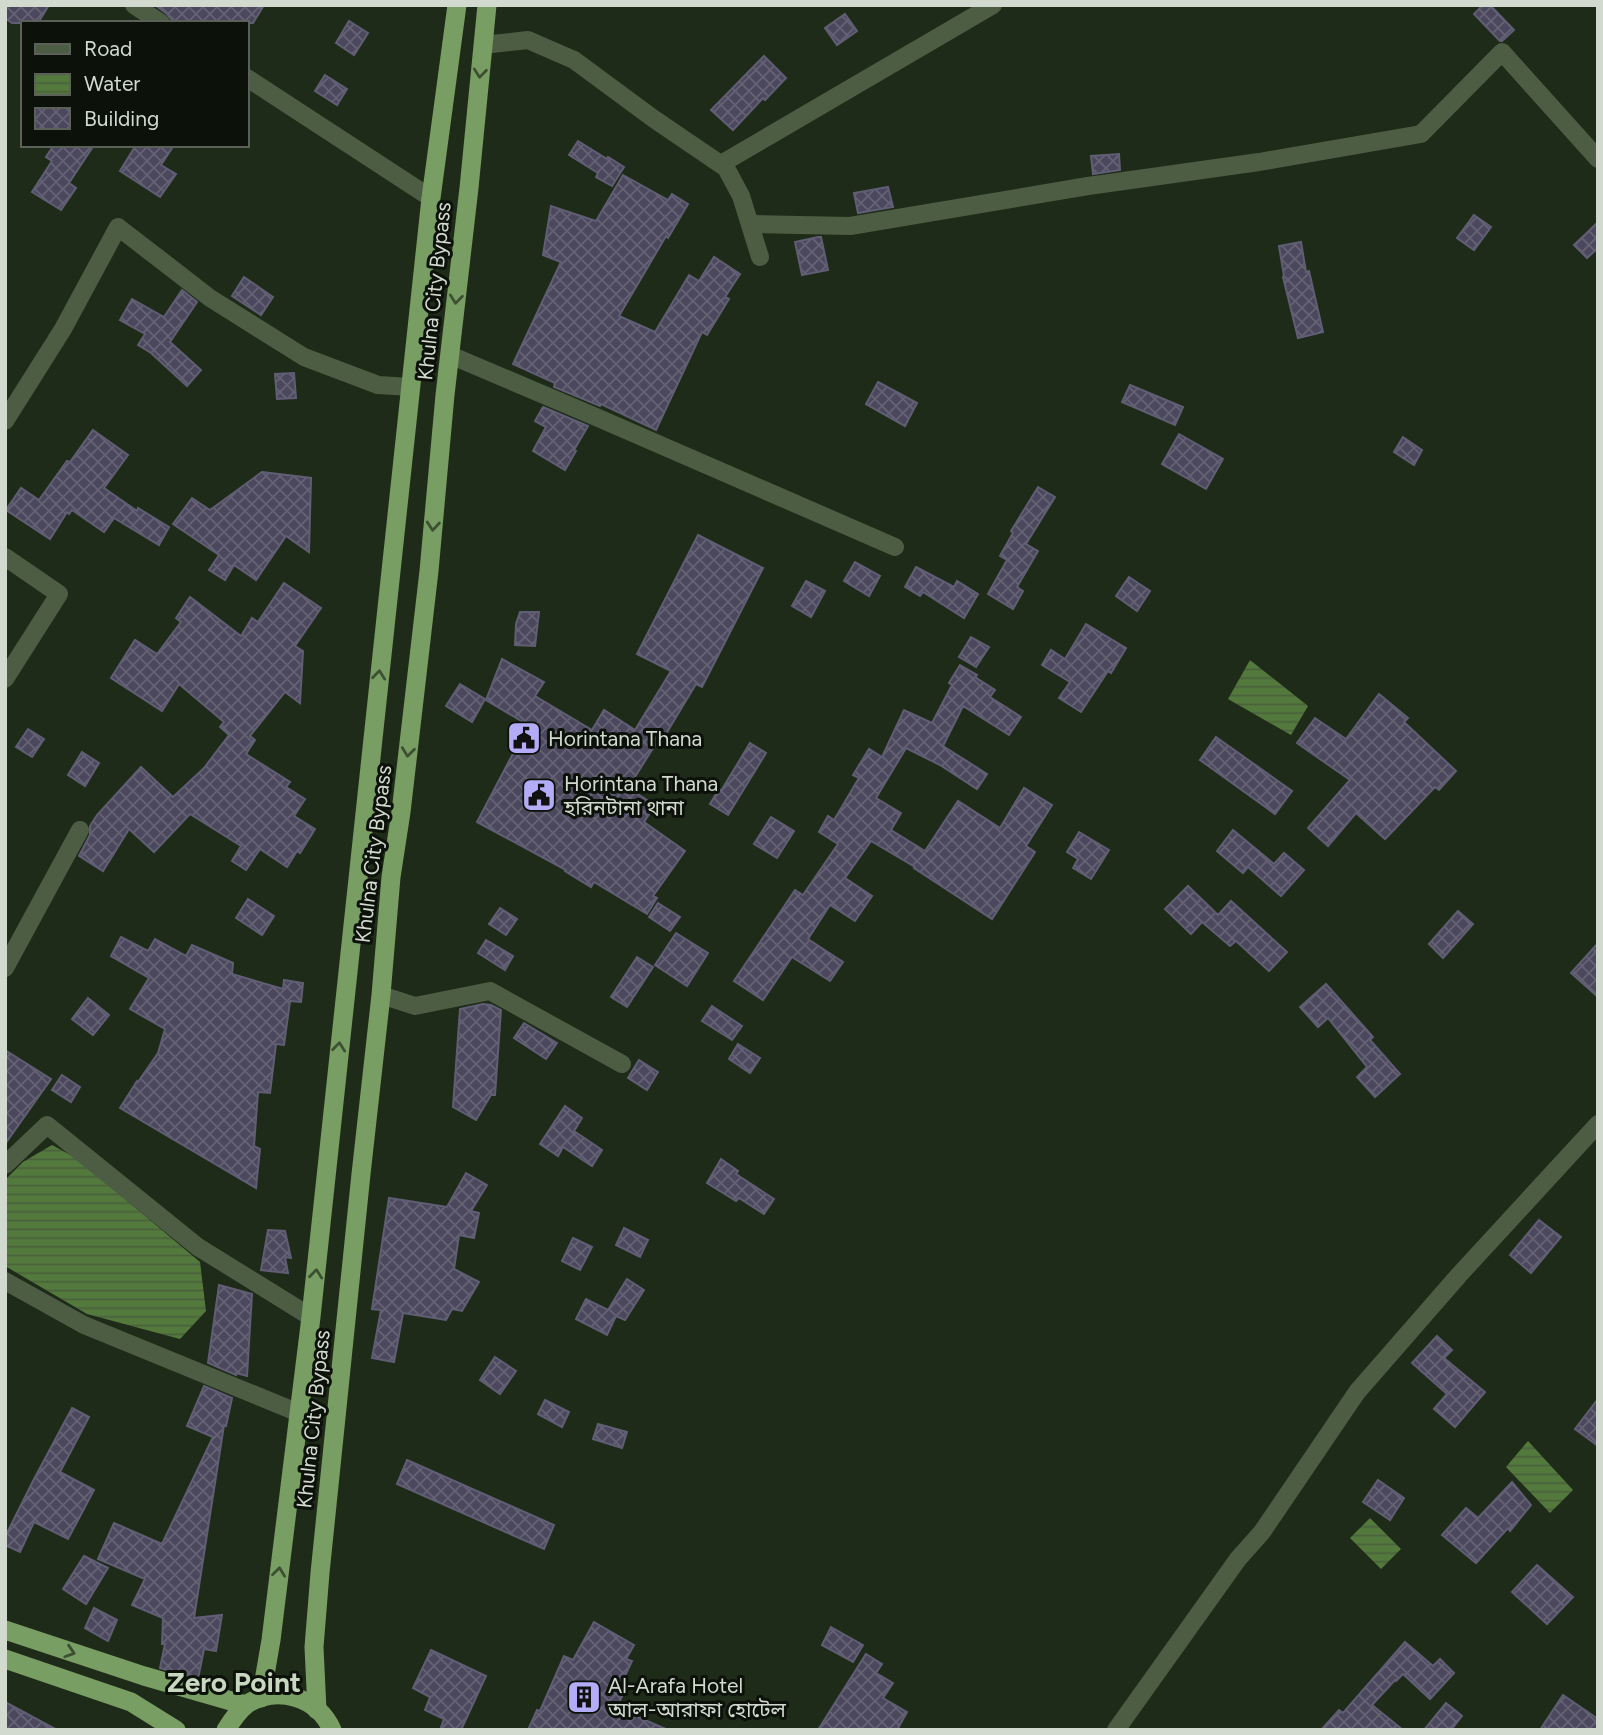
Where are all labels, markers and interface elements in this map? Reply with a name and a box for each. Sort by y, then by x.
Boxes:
legend [21,21,248,147]
text: Road [84,36,132,61]
one-way arrow [473,68,488,79]
text: Water [84,71,140,96]
text: Building [84,106,159,131]
street label: Khulna City Bypass [412,201,456,381]
one-way arrow [449,294,464,305]
one-way arrow [426,521,441,532]
one-way arrow [372,669,387,681]
public building icon: Horintana Thana [505,719,543,757]
place label: Horintana Thana [548,726,702,751]
one-way arrow [401,747,416,758]
street label: Khulna City Bypass [350,764,396,944]
place label: Horintana Thana হরিনটানা থানা [563,771,718,820]
public building icon: Horintana Thana হরিনটানা থানা [520,776,558,814]
one-way arrow [331,1042,346,1053]
one-way arrow [308,1268,323,1279]
street label: Khulna City Bypass [291,1329,335,1509]
one-way arrow [271,1567,286,1578]
one-way arrow [64,1643,76,1658]
district label: Zero Point [167,1665,301,1699]
place label: Al-Arafa Hotel আল-আরাফা হোটেল [607,1673,787,1722]
building icon: Al-Arafa Hotel আল-আরাফা হোটেল [565,1678,603,1716]

